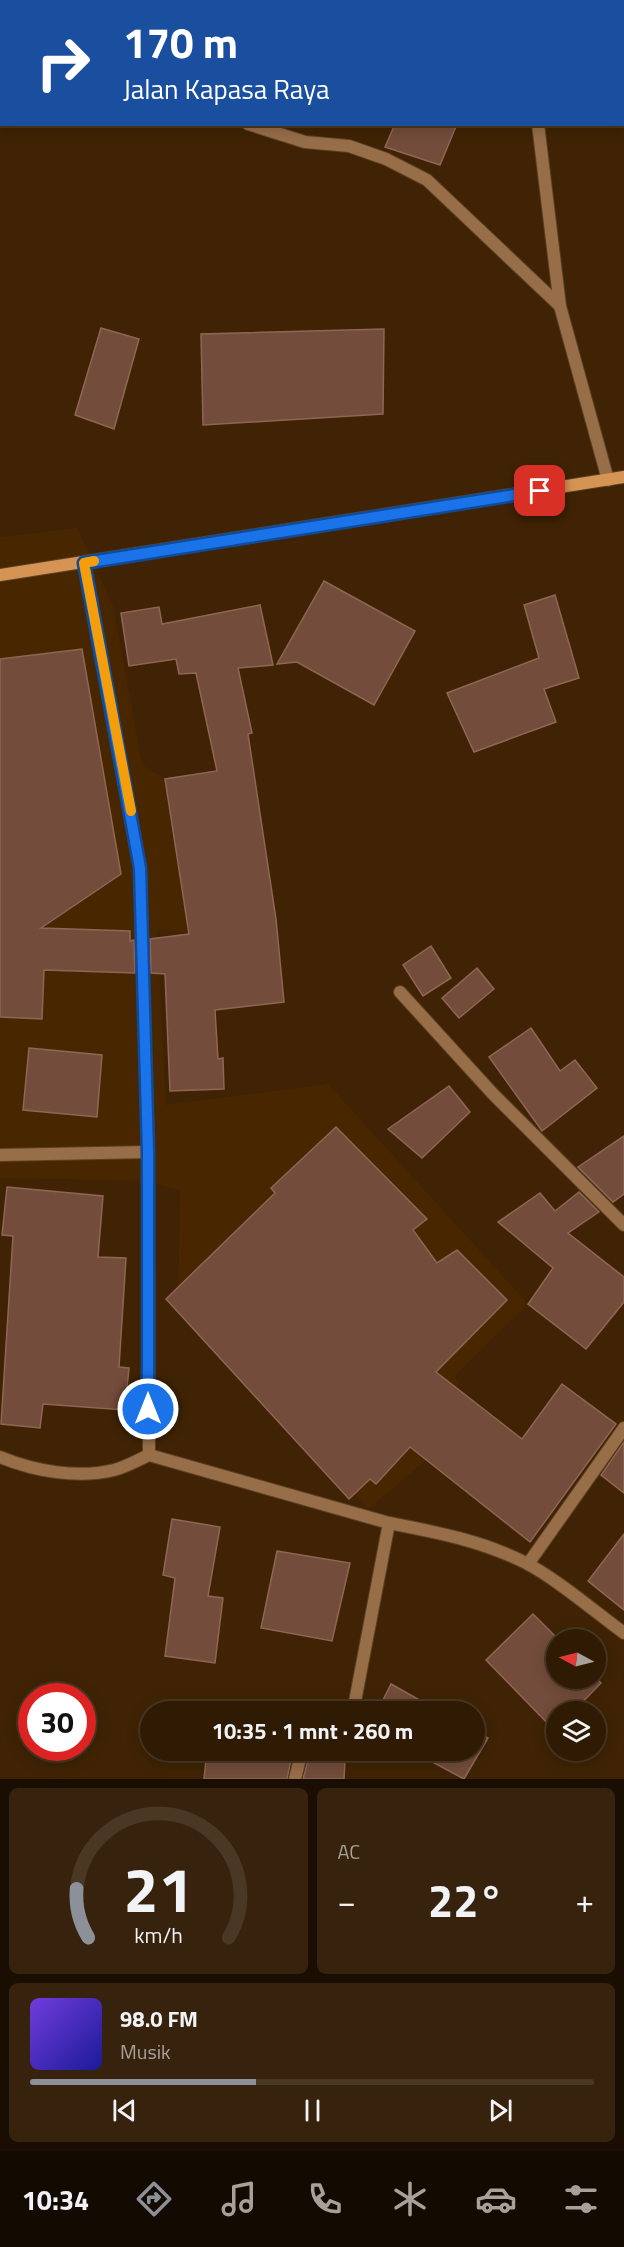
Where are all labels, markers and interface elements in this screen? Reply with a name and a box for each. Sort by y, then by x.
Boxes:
text: 170 m [123,10,238,74]
icon: right [24,24,102,102]
text: Jalan Kapasa Raya [123,68,330,109]
pin [514,465,565,516]
icon: arrive [523,474,556,507]
position arrow [116,1377,180,1441]
north arrow [546,1629,606,1689]
map controls [546,1629,606,1761]
speed limit sign: 30 [18,1683,96,1761]
button: layers [546,1701,606,1761]
text: 10:35 · 1 mnt · 260 m [212,1714,413,1748]
text: AC [338,1836,360,1867]
text: 21 [123,1841,193,1936]
text: 22° [428,1866,504,1934]
text: − [338,1876,356,1926]
text: + [576,1876,594,1926]
text: km/h [134,1919,183,1951]
text: 98.0 FM [120,2002,198,2036]
text: Musik [120,2036,171,2067]
icon: previous [108,2094,141,2127]
icon: pause [296,2094,329,2127]
icon: next [484,2094,517,2127]
icon: directions [133,2178,175,2220]
icon: music [218,2178,260,2220]
icon: phone [304,2178,346,2220]
icon: climate [389,2178,431,2220]
icon: car [475,2178,517,2220]
icon: filters [560,2178,602,2220]
text: 10:34 [22,2179,89,2220]

